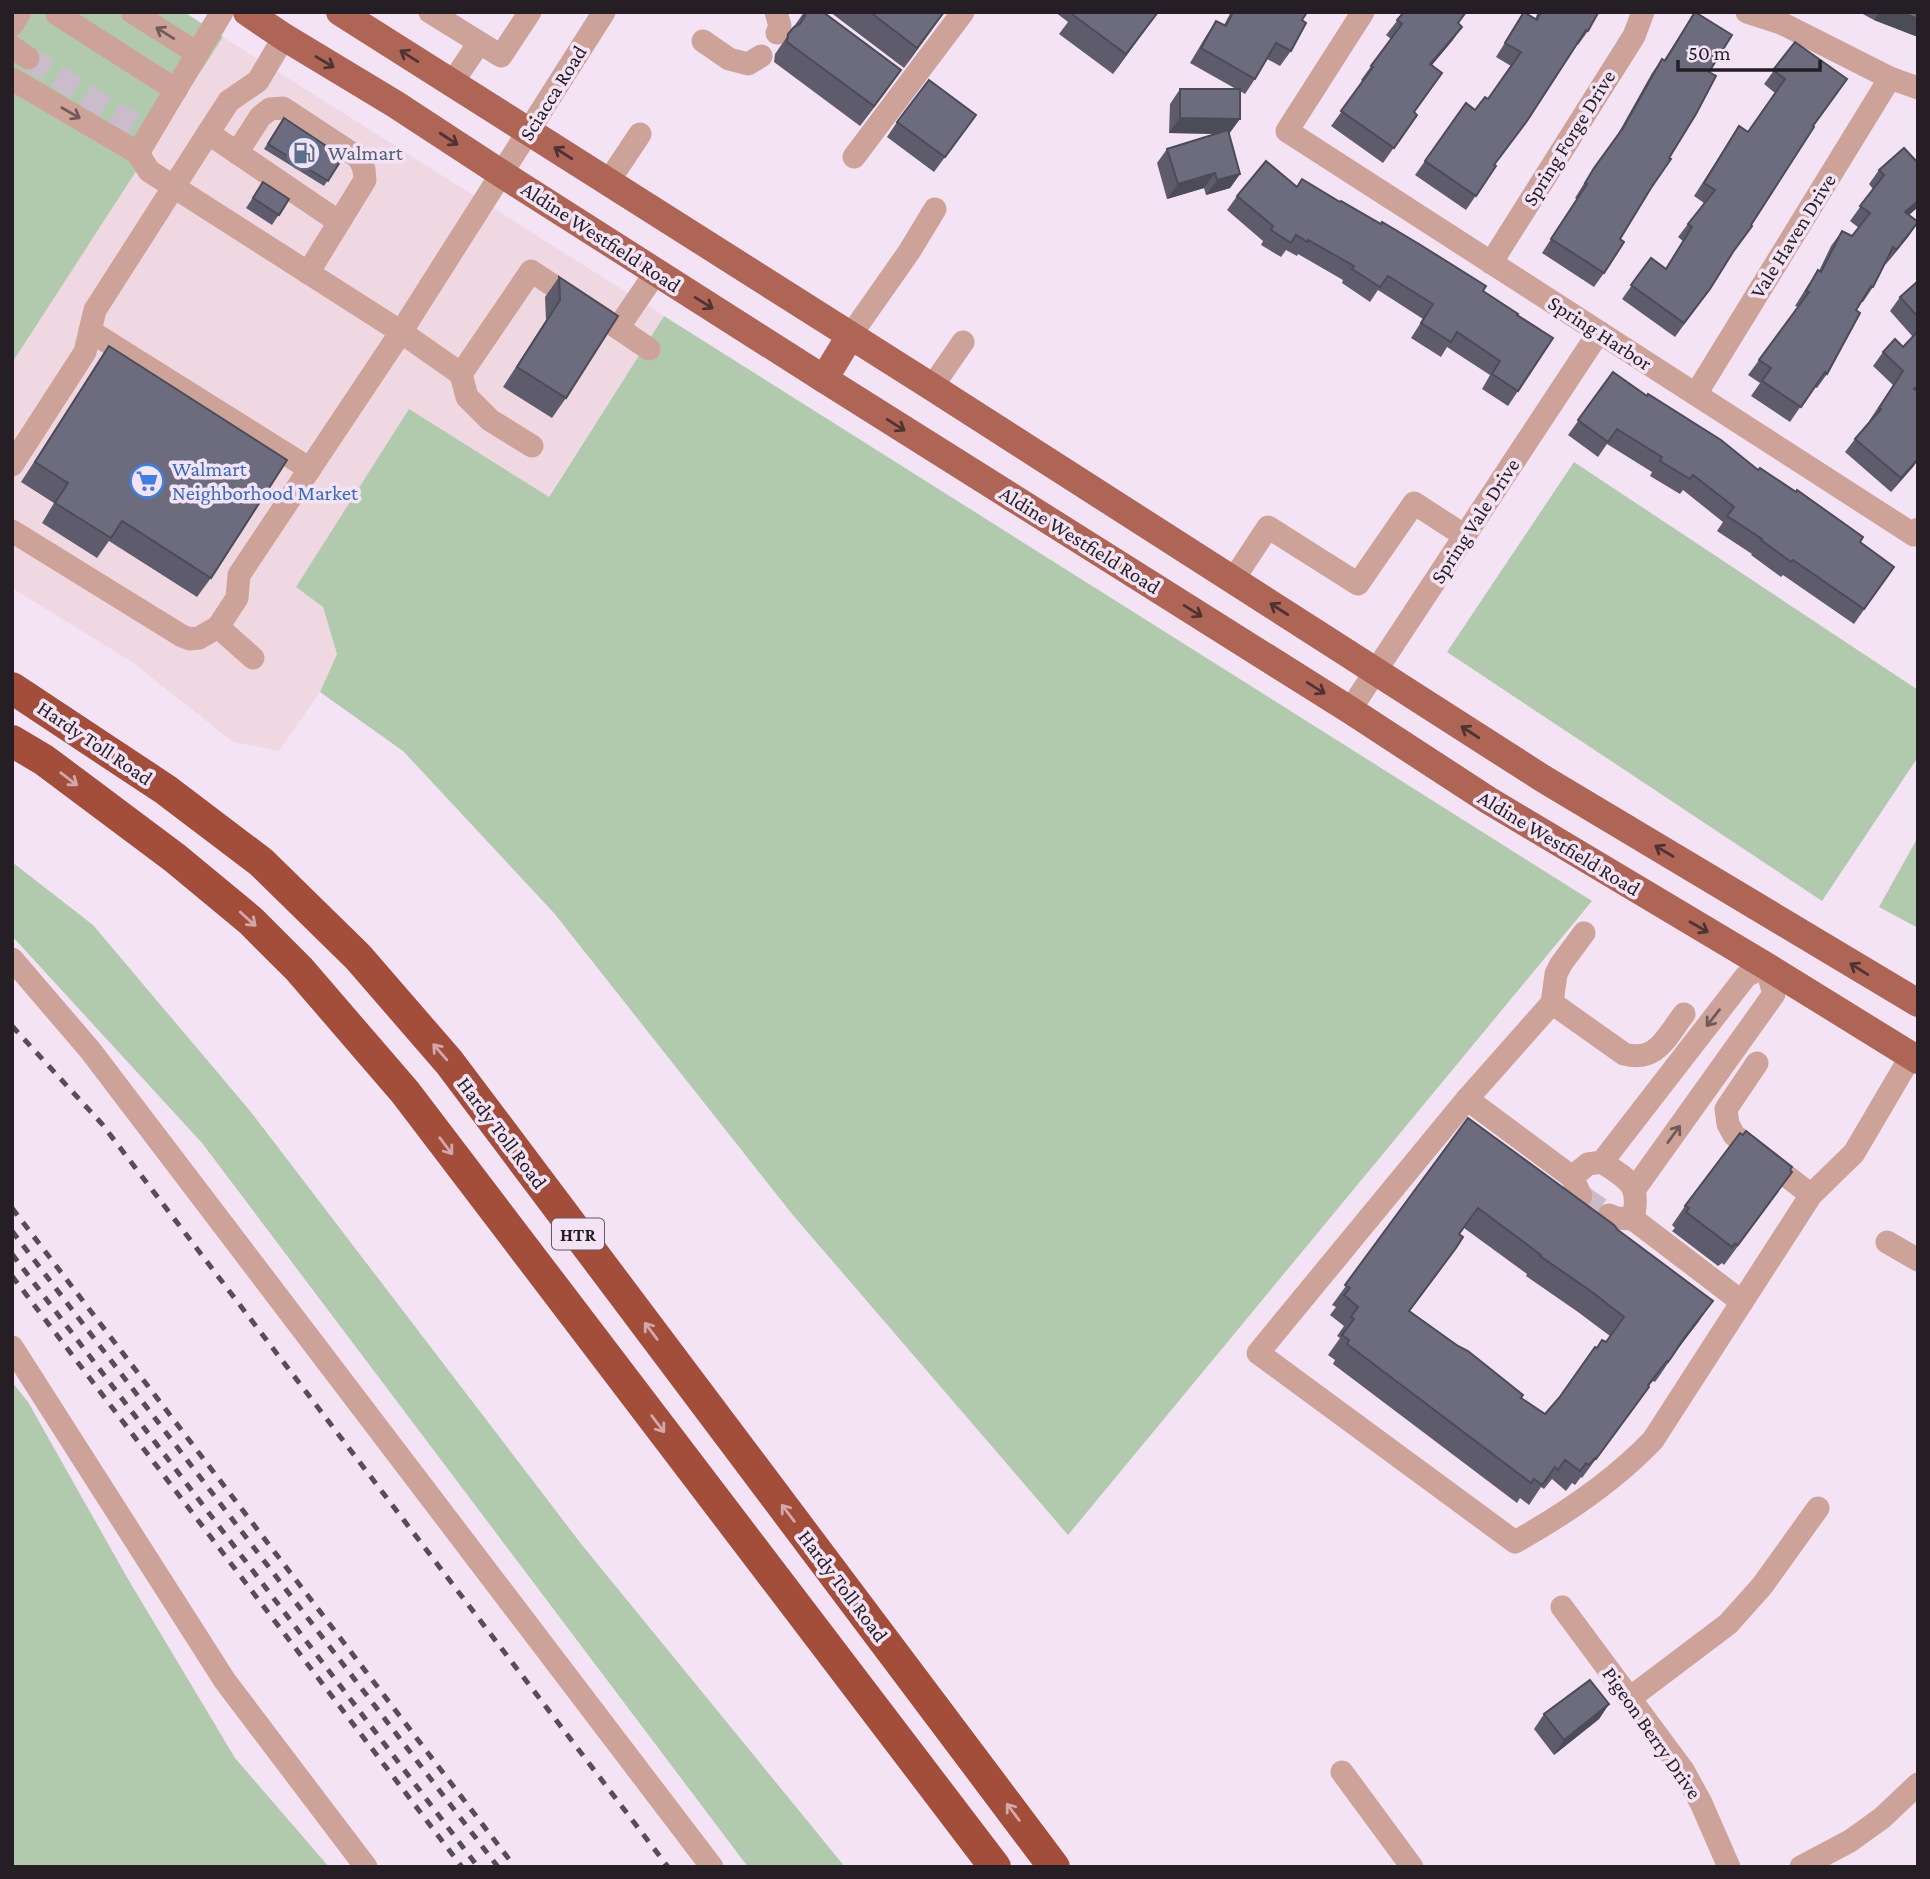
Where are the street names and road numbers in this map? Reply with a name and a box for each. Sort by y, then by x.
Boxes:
street label: Sciacca Road [514,41,592,145]
street label: Spring Forge Drive [1518,66,1620,210]
street label: Vale Haven Drive [1745,169,1841,303]
street label: Aldine Westfield Road [517,177,685,297]
street label: Spring Harbor [1544,291,1657,376]
street label: Spring Vale Drive [1426,454,1524,588]
street label: Aldine Westfield Road [995,481,1165,599]
street label: Hardy Toll Road [33,696,157,790]
street label: Aldine Westfield Road [1474,785,1644,901]
street label: Hardy Toll Road [452,1072,552,1194]
road number: HTR [552,1218,604,1250]
street label: Hardy Toll Road [793,1525,893,1647]
street label: Pigeon Berry Drive [1597,1662,1707,1804]

